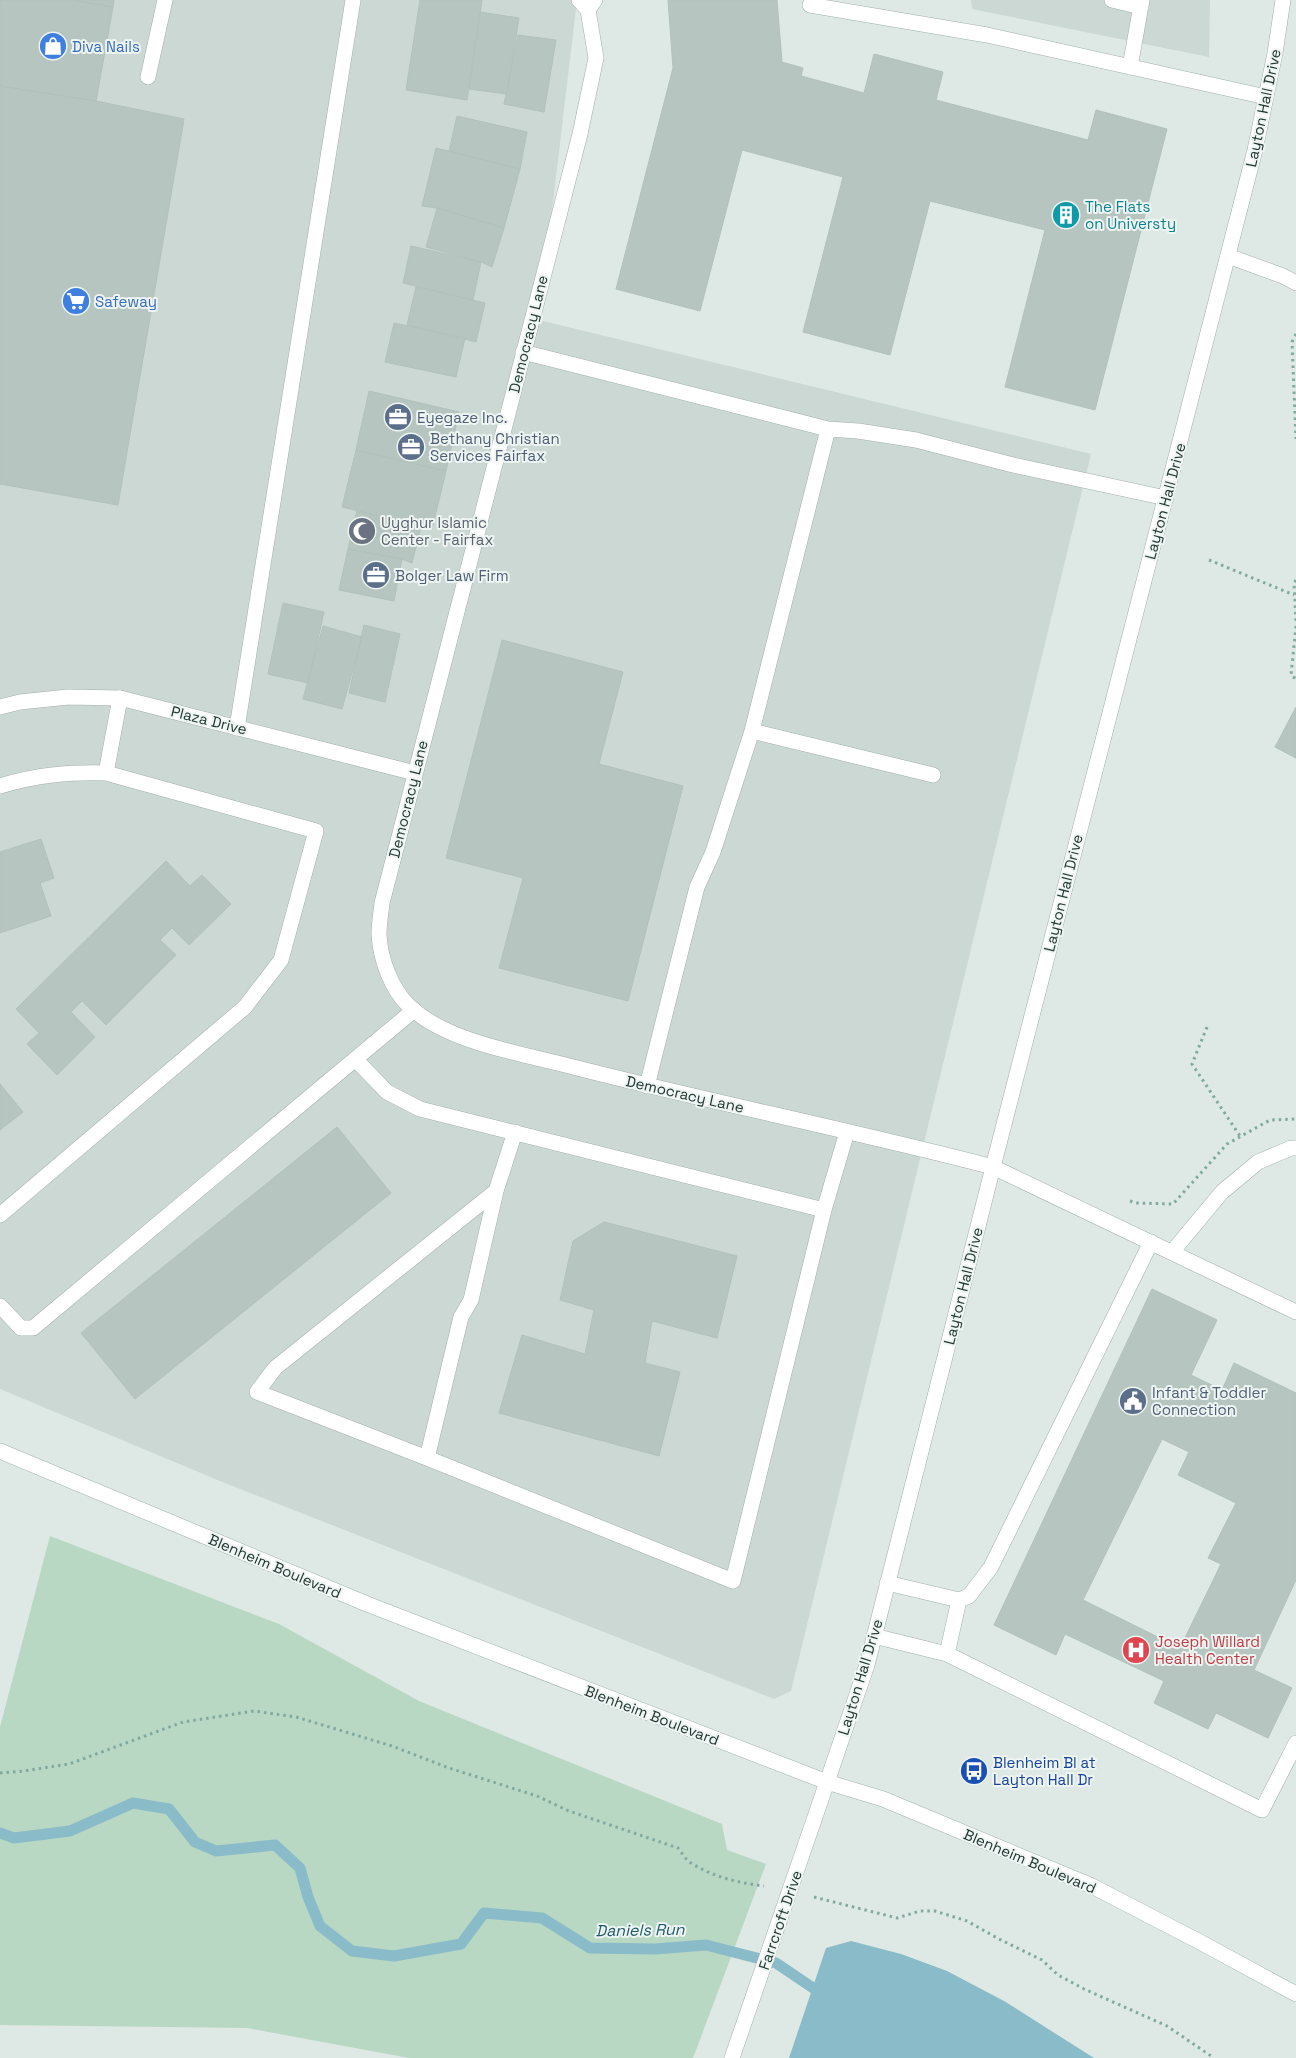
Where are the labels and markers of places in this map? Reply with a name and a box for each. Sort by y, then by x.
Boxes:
shop icon: Diva Nails [38,31,68,61]
place label: Diva Nails [72,37,140,56]
place label: The Flats on Universty [1085,197,1176,233]
building icon: The Flats on Universty [1051,200,1081,230]
supermarket icon: Safeway [61,286,91,316]
place label: Safeway [95,292,157,311]
office icon: Eyegaze Inc. [383,402,413,432]
place label: Eyegaze Inc. [417,408,508,427]
place label: Bethany Christian Services Fairfax [430,429,560,465]
office icon: Bethany Christian Services Fairfax [396,432,426,462]
place label: Uyghur Islamic Center - Fairfax [381,513,493,549]
mosque icon: Uyghur Islamic Center - Fairfax [347,516,377,546]
office icon: Bolger Law Firm [361,560,391,590]
place label: Bolger Law Firm [395,566,509,585]
place label: Infant & Toddler Connection [1152,1383,1266,1419]
public building icon: Infant & Toddler Connection [1118,1386,1148,1416]
place label: Joseph Willard Health Center [1155,1632,1260,1668]
hospital icon: Joseph Willard Health Center [1121,1635,1151,1665]
place label: Blenheim Bl at Layton Hall Dr [993,1753,1096,1789]
bus stop icon: Blenheim Bl at Layton Hall Dr [959,1756,989,1786]

